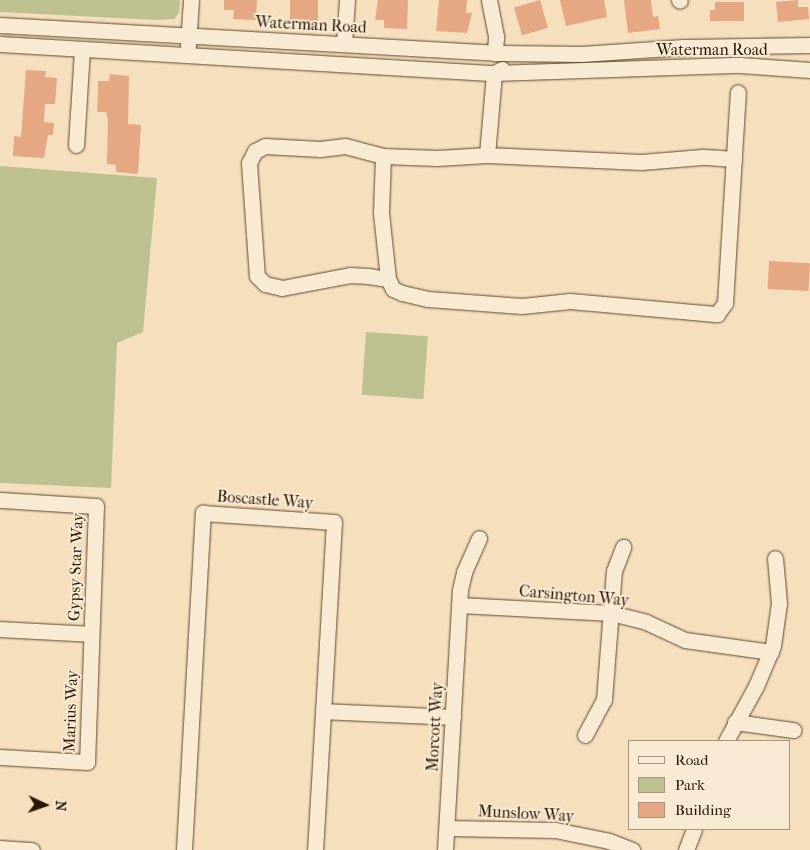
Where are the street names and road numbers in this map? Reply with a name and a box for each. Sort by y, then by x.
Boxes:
street label: Waterman Road [255,12,367,38]
street label: Waterman Road [656,40,768,60]
street label: Boscastle Way [216,487,314,513]
street label: Gypsy Star Way [65,513,87,621]
street label: Carsington Way [518,582,630,610]
street label: Marius Way [60,670,82,752]
street label: Morcott Way [423,682,447,772]
street label: Munslow Way [477,802,575,826]

